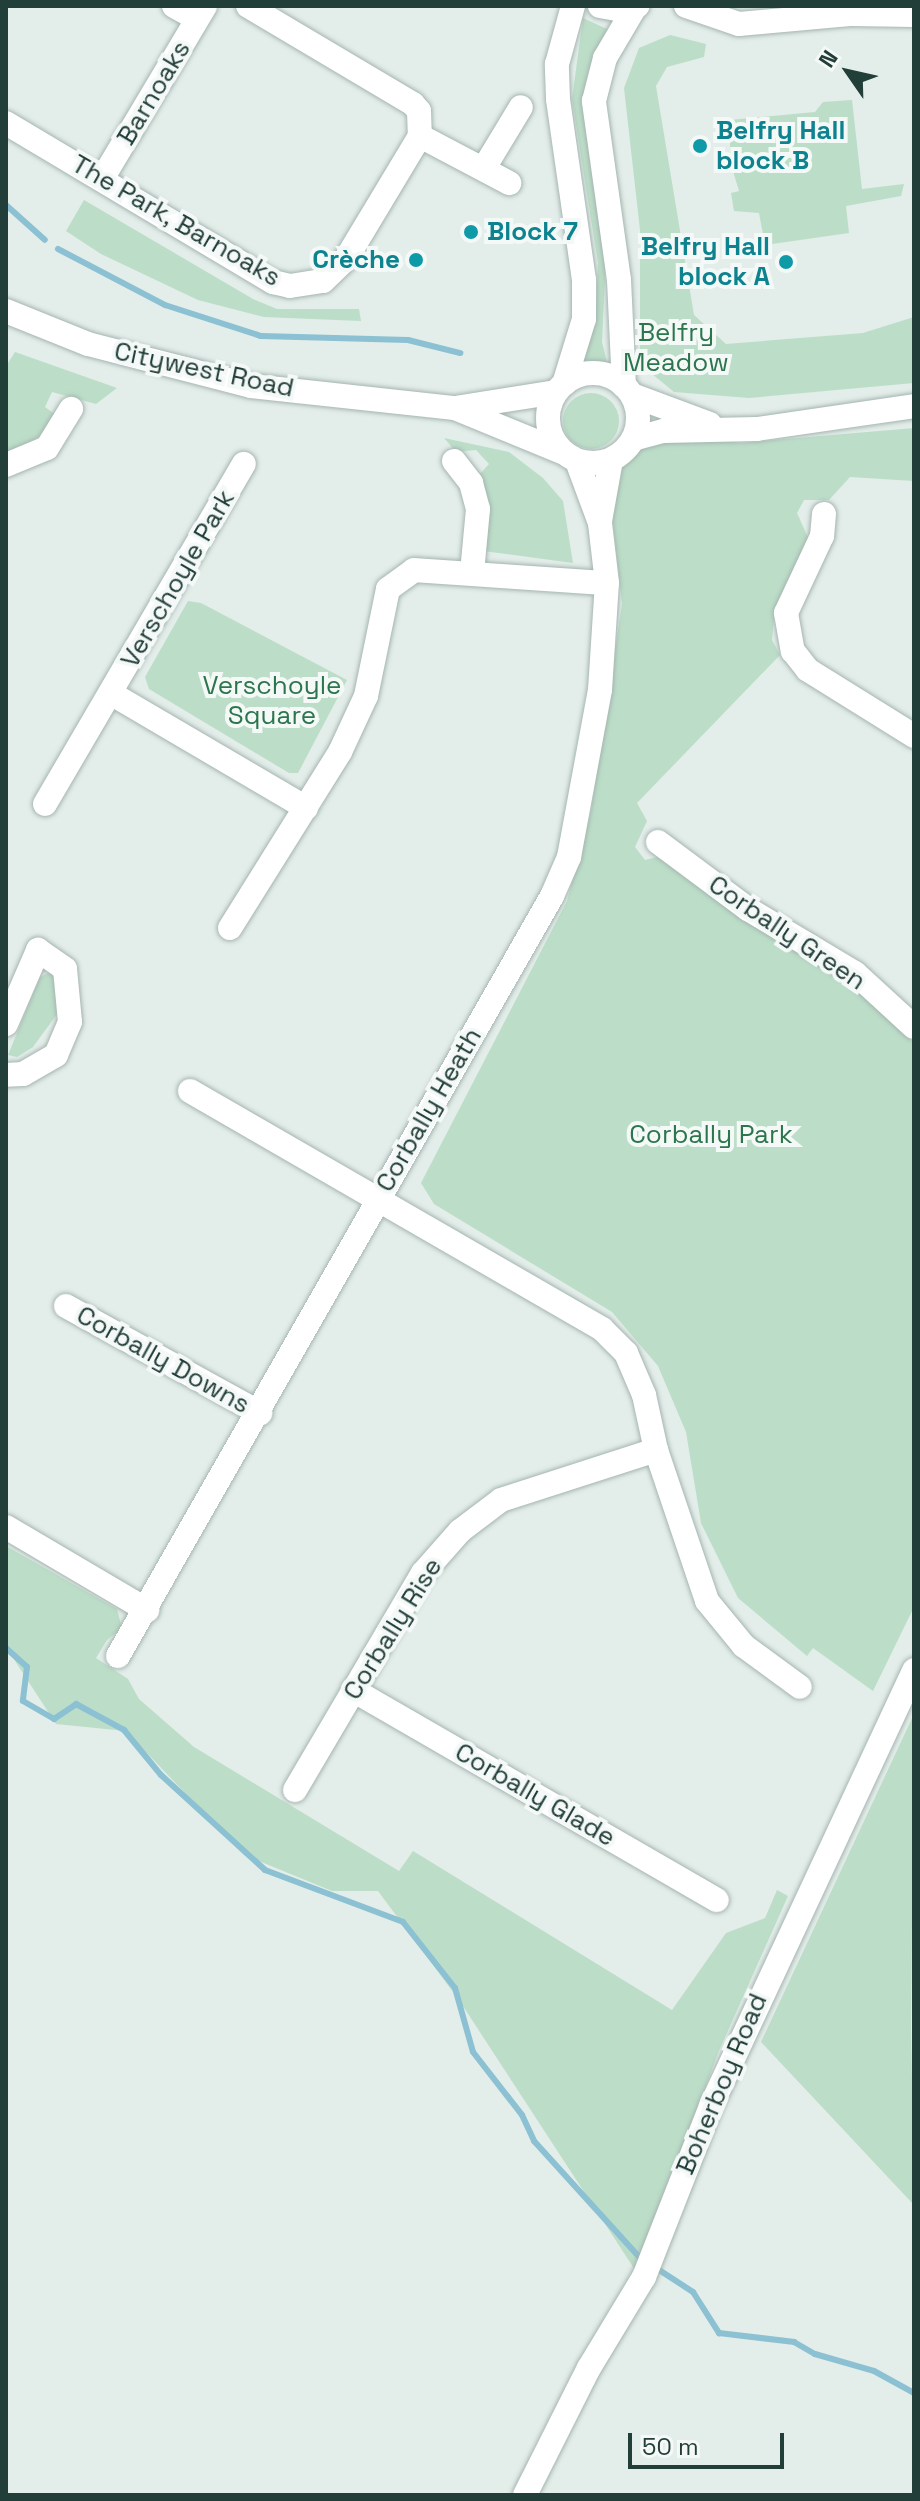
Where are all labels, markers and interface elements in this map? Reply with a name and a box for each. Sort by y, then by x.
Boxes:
north arrow [808,32,888,112]
street label: Barnoaks [111,35,197,151]
text: N [812,45,844,73]
place label: Belfry Hall block B [716,115,845,176]
marker: Belfry Hall block B [691,137,709,155]
street label: The Park, Barnoaks [66,148,286,294]
place label: Block 7 [487,216,578,248]
marker: Block 7 [462,223,480,241]
place label: Belfry Hall block A [641,231,770,292]
place label: Crèche [312,244,400,276]
marker: Crèche [407,251,425,269]
marker: Belfry Hall block A [777,253,795,271]
park label: Belfry Meadow [623,317,729,378]
street label: Citywest Road [111,336,297,404]
street label: Verschoyle Park [115,485,241,673]
park label: Verschoyle Square [203,670,341,732]
street label: Corbally Green [703,869,871,997]
street label: Corbally Heath [369,1022,489,1198]
park label: Corbally Park [629,1119,793,1151]
street label: Corbally Downs [71,1300,255,1420]
street label: Corbally Rise [337,1552,449,1706]
street label: Corbally Glade [449,1737,621,1853]
street label: Boherboy Road [670,1989,774,2179]
scale bar [632,2417,788,2467]
text: 50 m [642,2431,699,2462]

